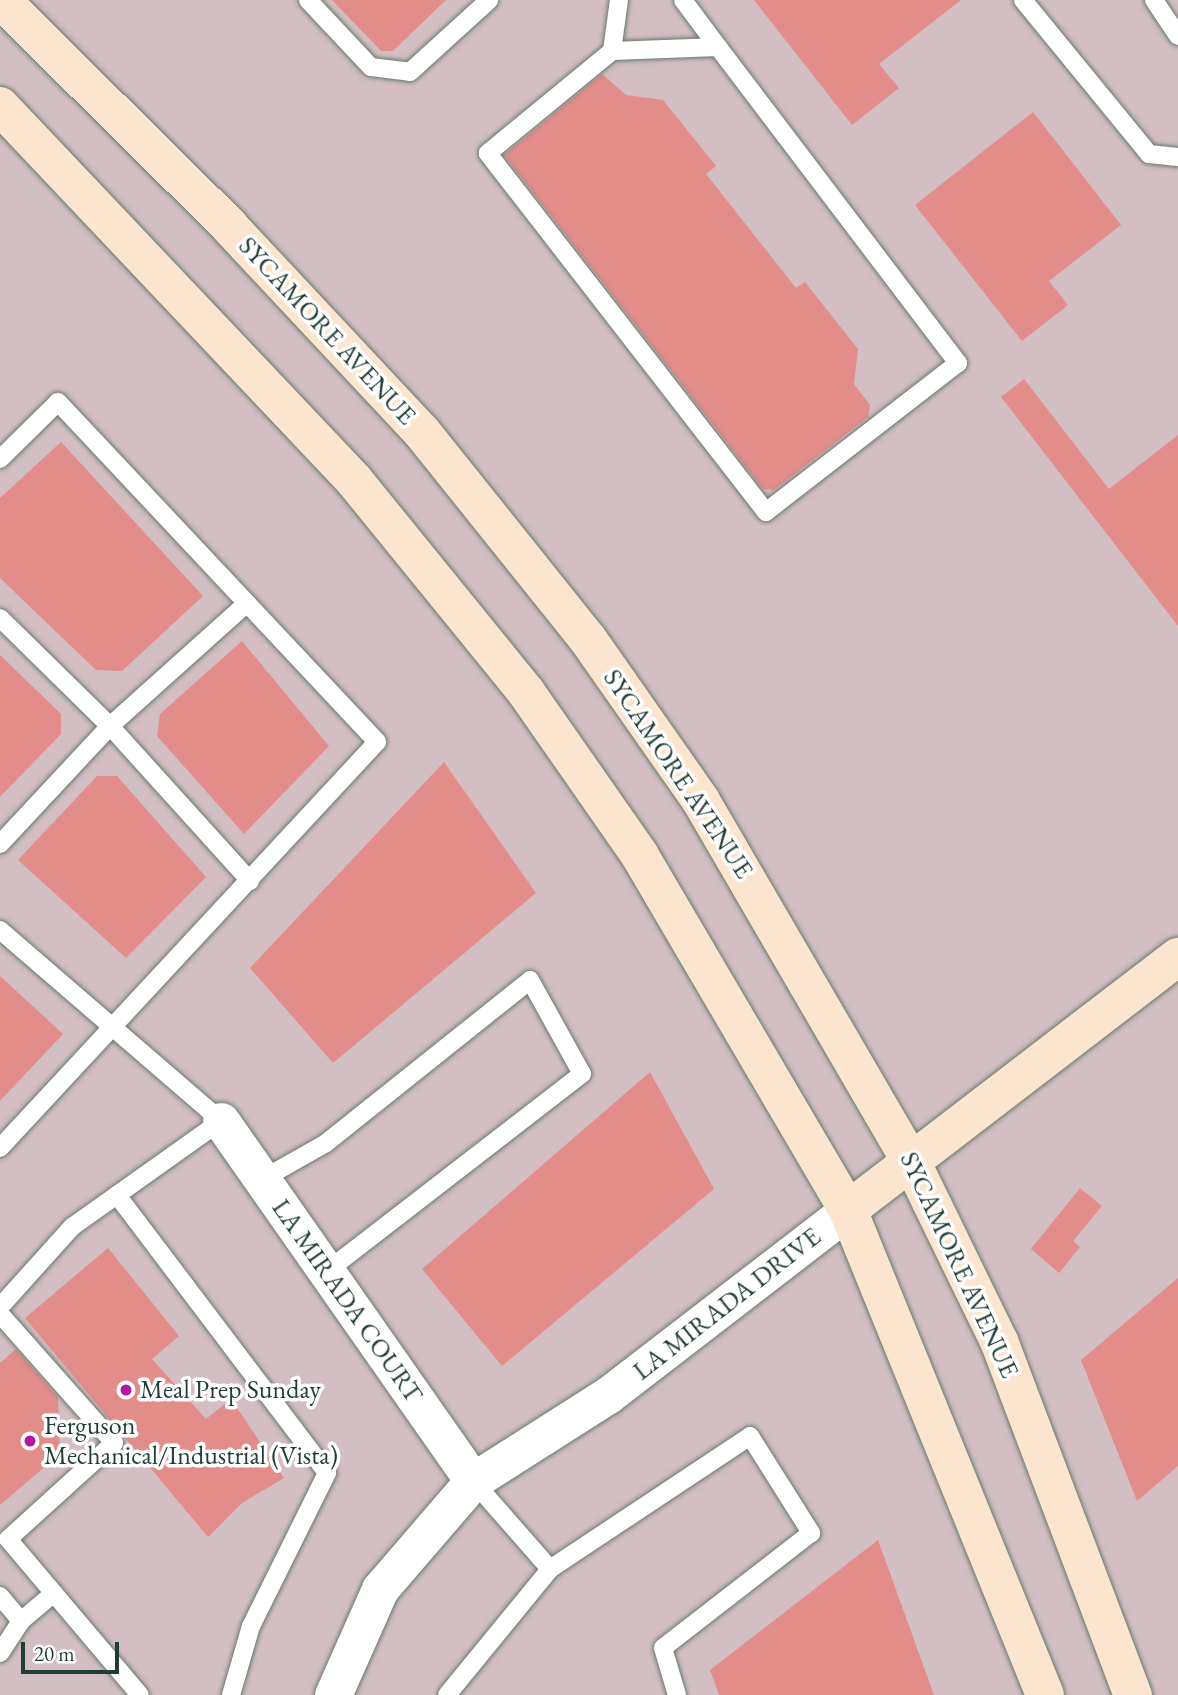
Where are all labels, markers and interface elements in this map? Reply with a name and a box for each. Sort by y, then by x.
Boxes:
street label: SYCAMORE AVENUE [232,231,422,431]
street label: SYCAMORE AVENUE [596,663,760,885]
street label: SYCAMORE AVENUE [893,1147,1025,1383]
street label: LA MIRADA COURT [265,1193,429,1409]
street label: LA MIRADA DRIVE [627,1221,827,1387]
place label: Meal Prep Sunday [140,1374,321,1406]
marker: Meal Prep Sunday [118,1382,134,1398]
place label: Ferguson Mechanical/Industrial (Vista) [44,1410,338,1472]
marker: Ferguson Mechanical/Industrial (Vista) [22,1433,38,1449]
scale bar [24,1628,122,1672]
text: 20 m [34,1640,75,1667]

